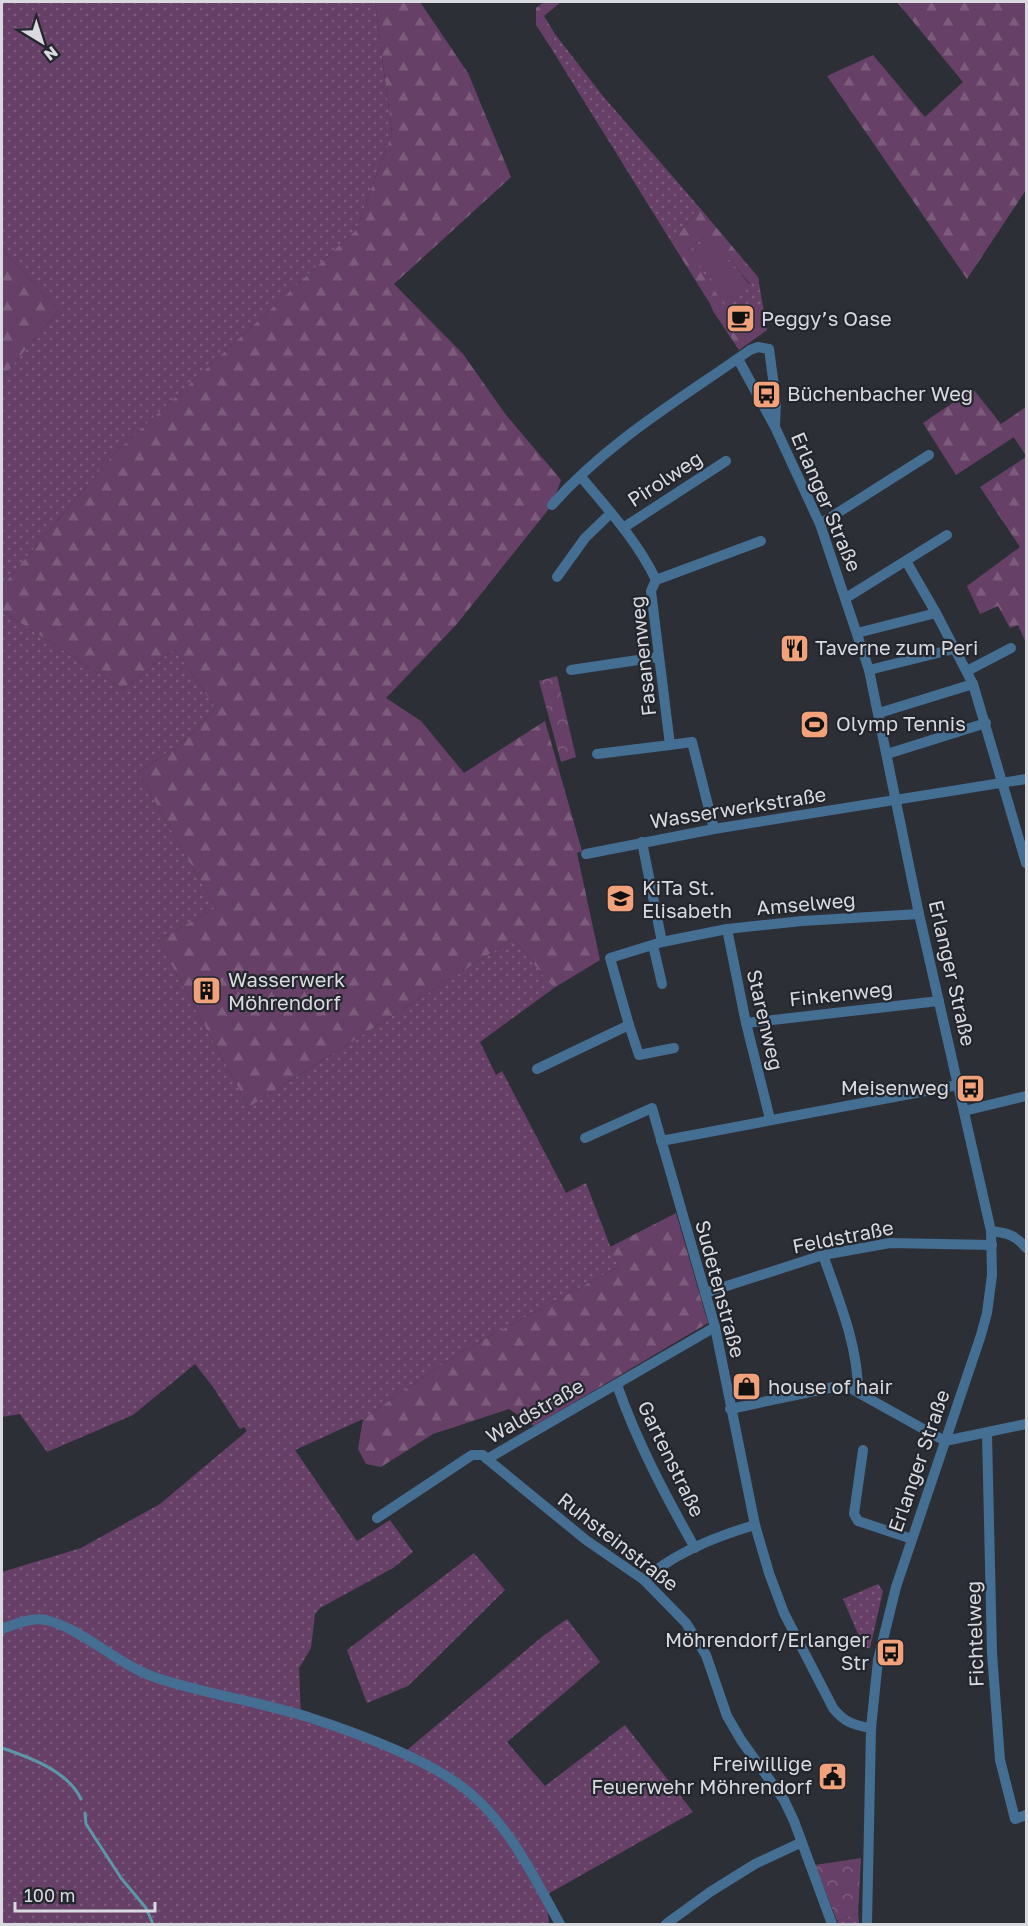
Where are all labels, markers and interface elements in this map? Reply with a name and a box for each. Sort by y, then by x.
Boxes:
north arrow [12,12,72,72]
text: N [40,42,62,65]
cafe icon: Peggy’s Oase [724,303,756,335]
place label: Peggy’s Oase [761,306,892,330]
bus stop icon: Büchenbacher Weg [750,378,782,410]
place label: Büchenbacher Weg [787,381,973,405]
street label: Erlanger Straße [787,428,867,575]
street label: Pirolweg [623,445,706,511]
street label: Fasanenweg [624,595,660,717]
restaurant icon: Taverne zum Peri [778,632,810,664]
place label: Taverne zum Peri [815,635,978,659]
sports icon: Olymp Tennis [799,708,831,740]
place label: Olymp Tennis [836,711,966,735]
street label: Wasserwerkstraße [648,781,828,833]
place label: KiTa St. Elisabeth [642,875,732,922]
school or university icon: KiTa St. Elisabeth [605,883,637,915]
street label: Amselweg [755,887,856,919]
street label: Erlanger Straße [925,897,981,1048]
place label: Wasserwerk Möhrendorf [228,967,345,1014]
street label: Starenweg [743,967,789,1073]
building icon: Wasserwerk Möhrendorf [191,975,223,1007]
street label: Finkenweg [788,976,894,1010]
bus stop icon: Meisenweg [954,1072,986,1104]
place label: Meisenweg [841,1075,949,1099]
street label: Feldstraße [790,1214,895,1258]
street label: Sudetenstraße [691,1217,751,1360]
shop icon: house of hair [731,1371,763,1403]
street label: Waldstraße [481,1373,588,1448]
place label: house of hair [768,1374,893,1398]
street label: Erlanger Straße [882,1386,954,1535]
street label: Gartenstraße [633,1397,710,1521]
street label: Ruhsteinstraße [554,1487,684,1596]
street label: Fichtelweg [960,1581,988,1687]
place label: Möhrendorf/Erlanger Str [665,1627,869,1674]
bus stop icon: Möhrendorf/Erlanger Str [874,1636,906,1668]
place label: Freiwillige Feuerwehr Möhrendorf [591,1751,812,1798]
public building icon: Freiwillige Feuerwehr Möhrendorf [817,1760,849,1792]
scale bar [15,1875,154,1913]
text: 100 m [24,1884,75,1906]

